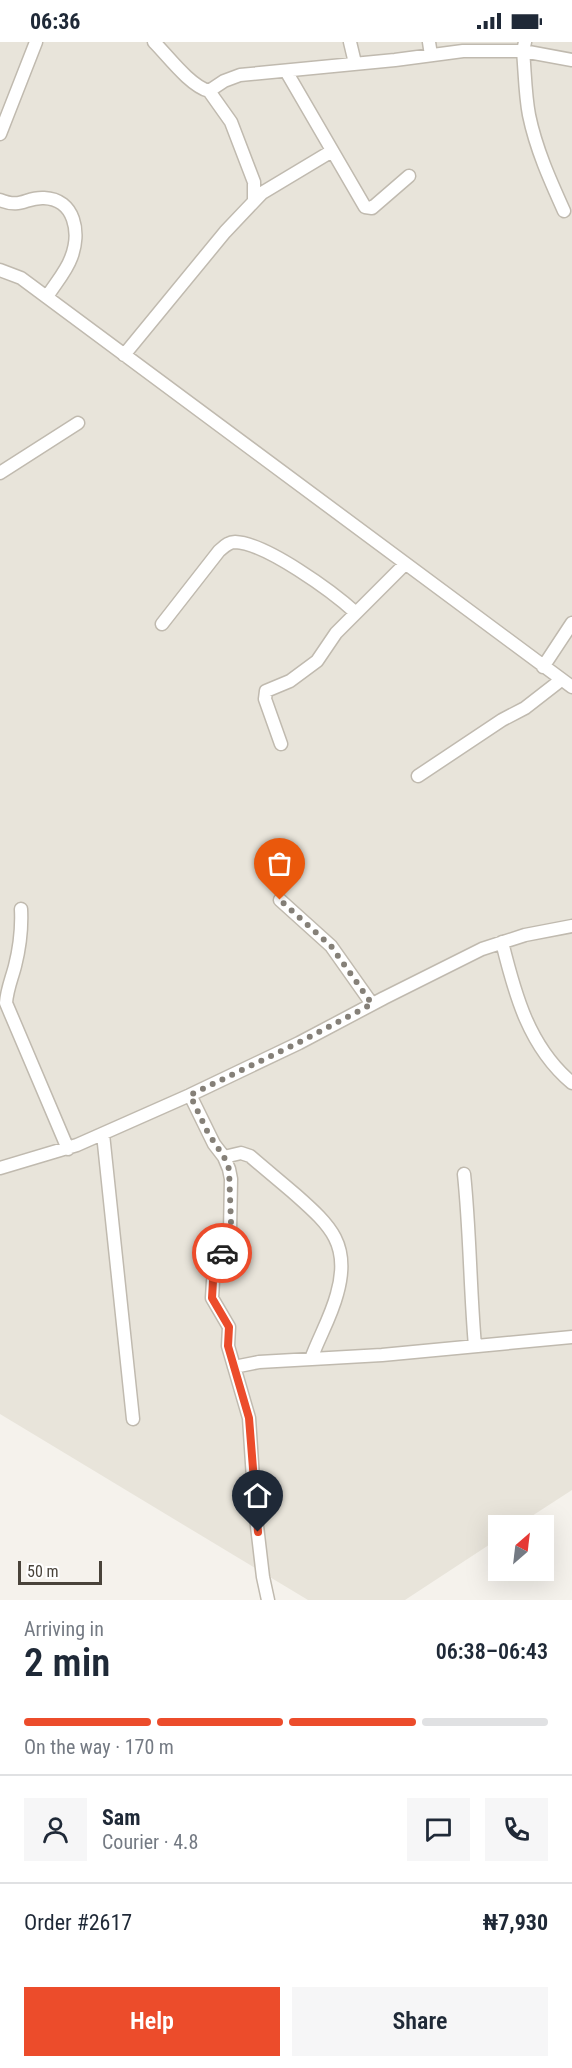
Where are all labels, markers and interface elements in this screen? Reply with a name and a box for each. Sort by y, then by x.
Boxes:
text: 06:36 [30,9,81,34]
pin [254,838,305,900]
icon: bag [263,847,296,880]
courier [192,1223,252,1283]
icon: car [206,1237,239,1270]
pin [232,1470,283,1532]
icon: home [241,1479,274,1512]
north arrow [488,1515,554,1581]
map controls [488,1515,554,1581]
scale bar [18,1558,102,1586]
text: 50 m [27,1562,59,1581]
text: Arriving in [24,1617,104,1641]
text: 06:38–06:43 [436,1639,548,1664]
text: 2 min [24,1640,110,1686]
text: On the way · 170 m [24,1735,174,1759]
button: person [24,1798,87,1861]
button: chat [407,1798,470,1861]
button: phone [485,1798,548,1861]
text: Sam [102,1805,141,1830]
text: Courier · 4.8 [102,1830,198,1854]
text: Order #2617 [24,1910,132,1935]
text: ₦7,930 [482,1910,548,1935]
button: Help [24,1987,280,2056]
button: Share [292,1987,548,2056]

